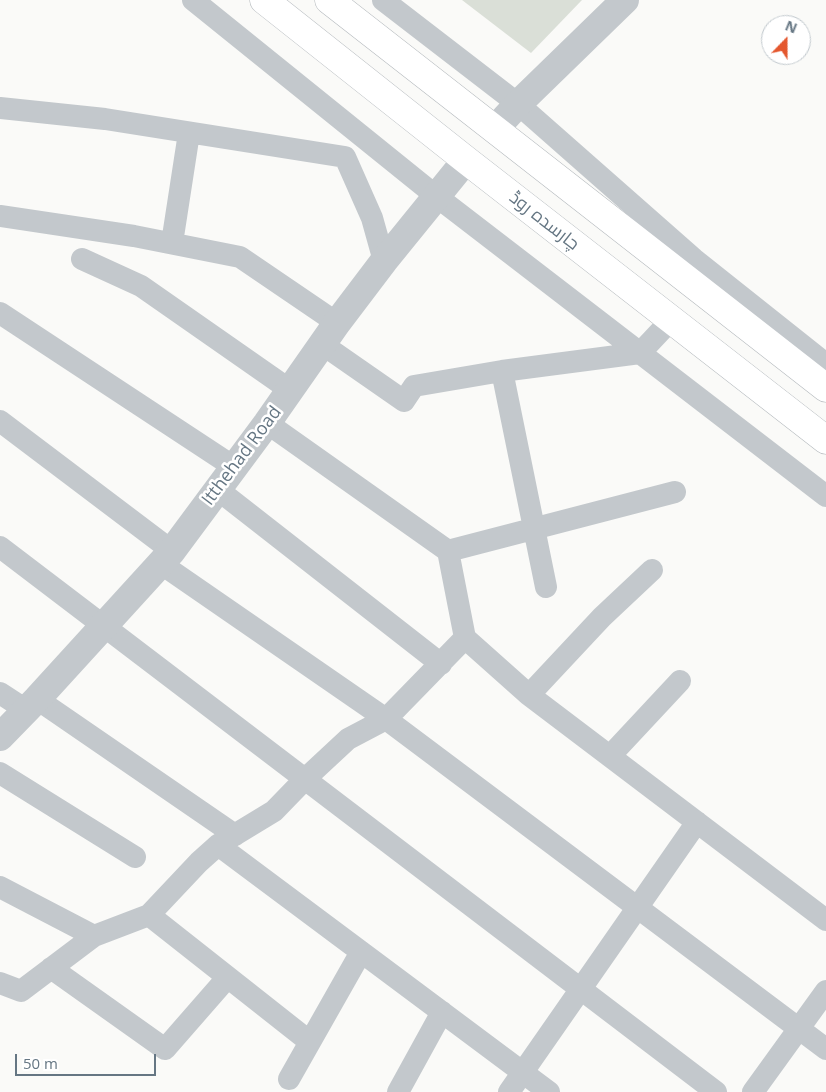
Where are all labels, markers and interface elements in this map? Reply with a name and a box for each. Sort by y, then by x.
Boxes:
north arrow [761,15,811,65]
text: N [783,16,800,37]
street label: چارسدہ روڈ [505,187,583,255]
street label: Itthehad Road [198,402,286,510]
scale bar [18,1044,159,1076]
text: 50 m [23,1053,58,1073]

